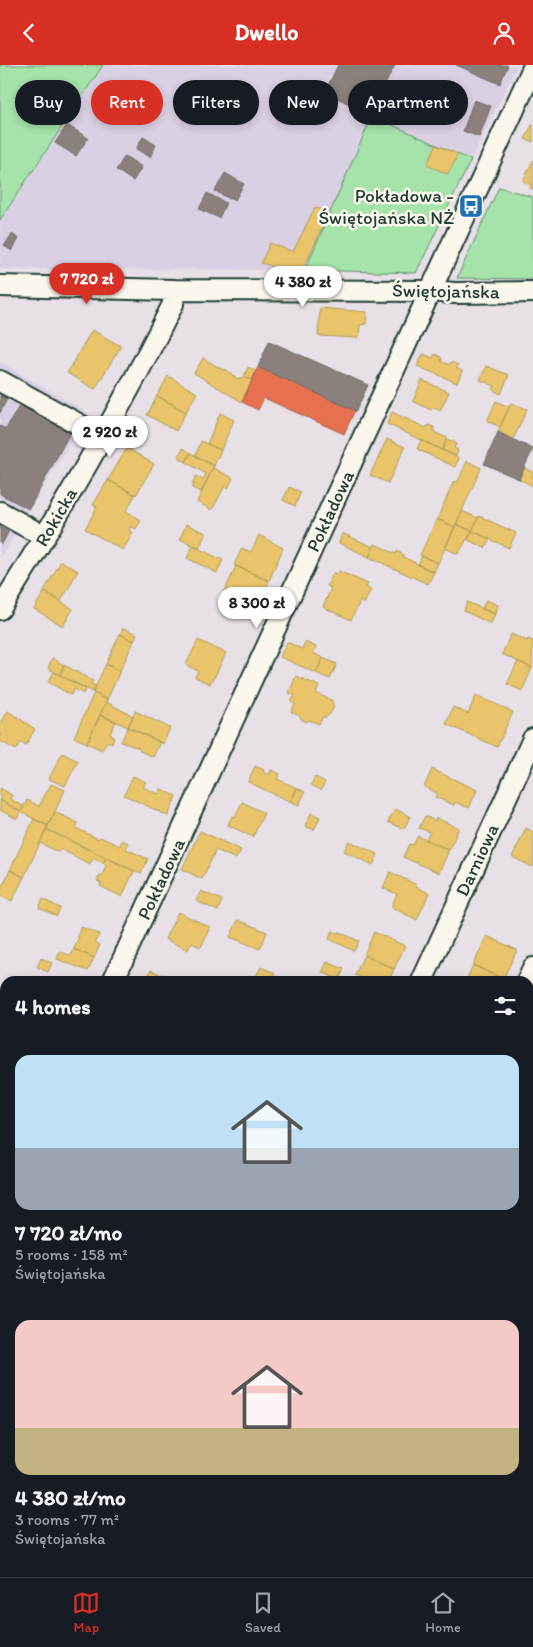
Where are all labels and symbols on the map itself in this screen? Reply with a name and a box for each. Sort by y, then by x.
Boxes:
place label: Pokładowa - Świętojańska NŻ [318,184,454,229]
bus stop icon: Pokładowa - Świętojańska NŻ [458,193,484,219]
pin: 7 720 zł [35,263,139,305]
pin: 4 380 zł [251,265,355,308]
street label: Świętojańska [392,279,500,303]
pin: 2 920 zł [58,415,162,458]
street label: Pokładowa [301,467,359,555]
street label: Rokicka [30,483,82,551]
pin: 8 300 zł [205,587,309,629]
street label: Darniowa [450,820,504,900]
street label: Pokładowa [132,835,190,923]

